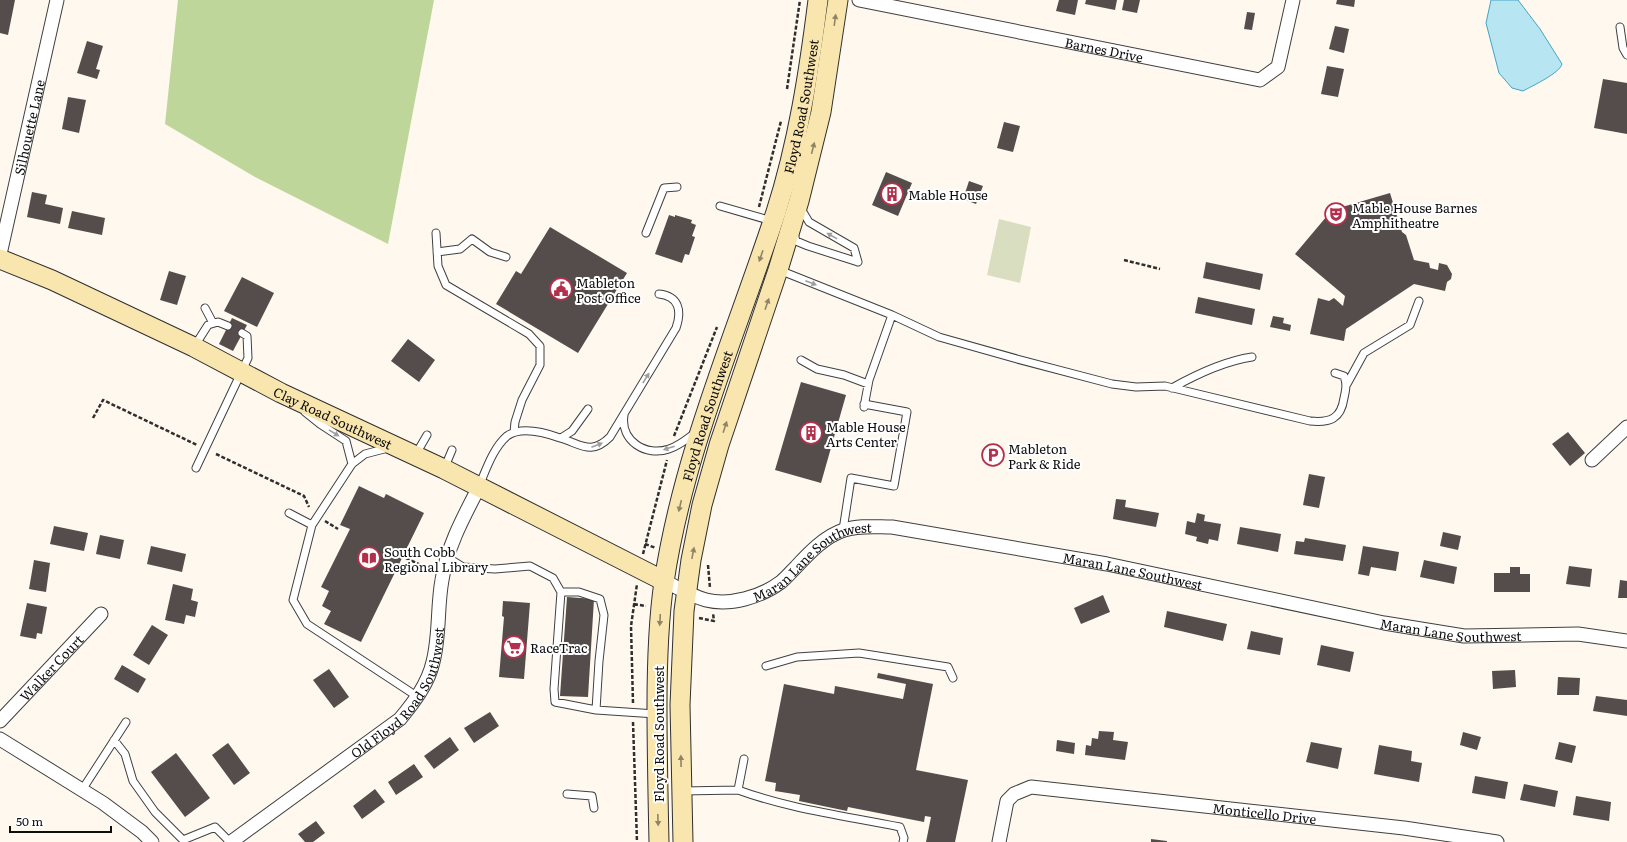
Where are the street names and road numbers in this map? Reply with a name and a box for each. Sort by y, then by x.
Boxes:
street label: Barnes Drive [1063,32,1145,66]
street label: Floyd Road Southwest [778,37,822,176]
street label: Silhouette Lane [9,77,48,177]
street label: Floyd Road Southwest [676,347,737,483]
street label: Clay Road Southwest [270,381,396,453]
street label: Maran Lane Southwest [750,517,873,605]
street label: Maran Lane Southwest [1061,547,1205,594]
street label: Maran Lane Southwest [1379,613,1522,645]
street label: Old Floyd Road Southwest [346,626,447,762]
street label: Walker Court [15,629,87,705]
street label: Floyd Road Southwest [649,665,668,802]
street label: Monticello Drive [1212,798,1318,828]

